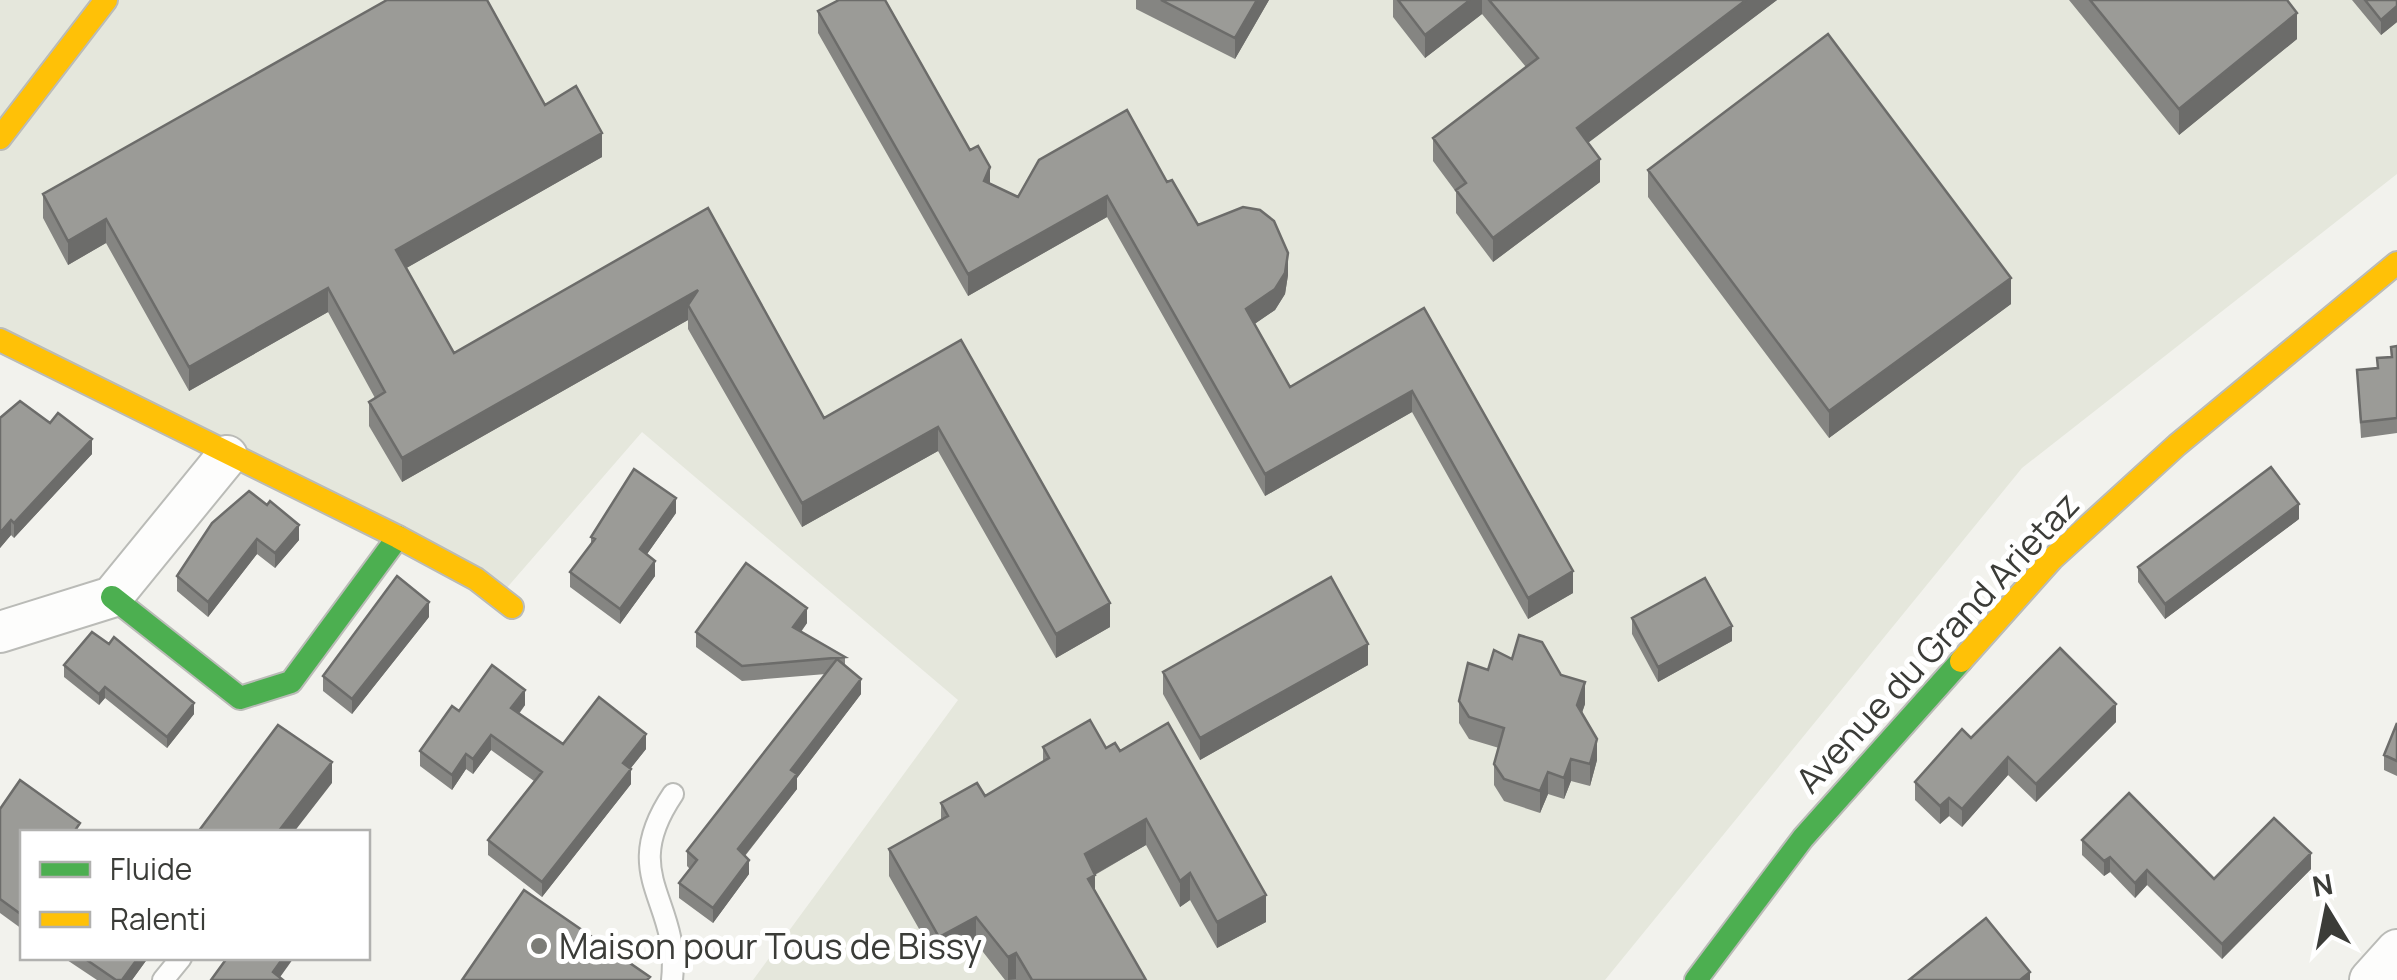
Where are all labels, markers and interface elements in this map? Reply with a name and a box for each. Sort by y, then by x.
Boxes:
street label: Avenue du Grand Arietaz [1785,481,2089,803]
legend [20,830,370,960]
text: Fluide [110,848,192,889]
north arrow [2277,860,2377,960]
text: N [2309,864,2336,905]
text: Ralenti [110,898,207,939]
place label: Maison pour Tous de Bissy [559,922,982,970]
marker: Maison pour Tous de Bissy [528,935,550,957]

